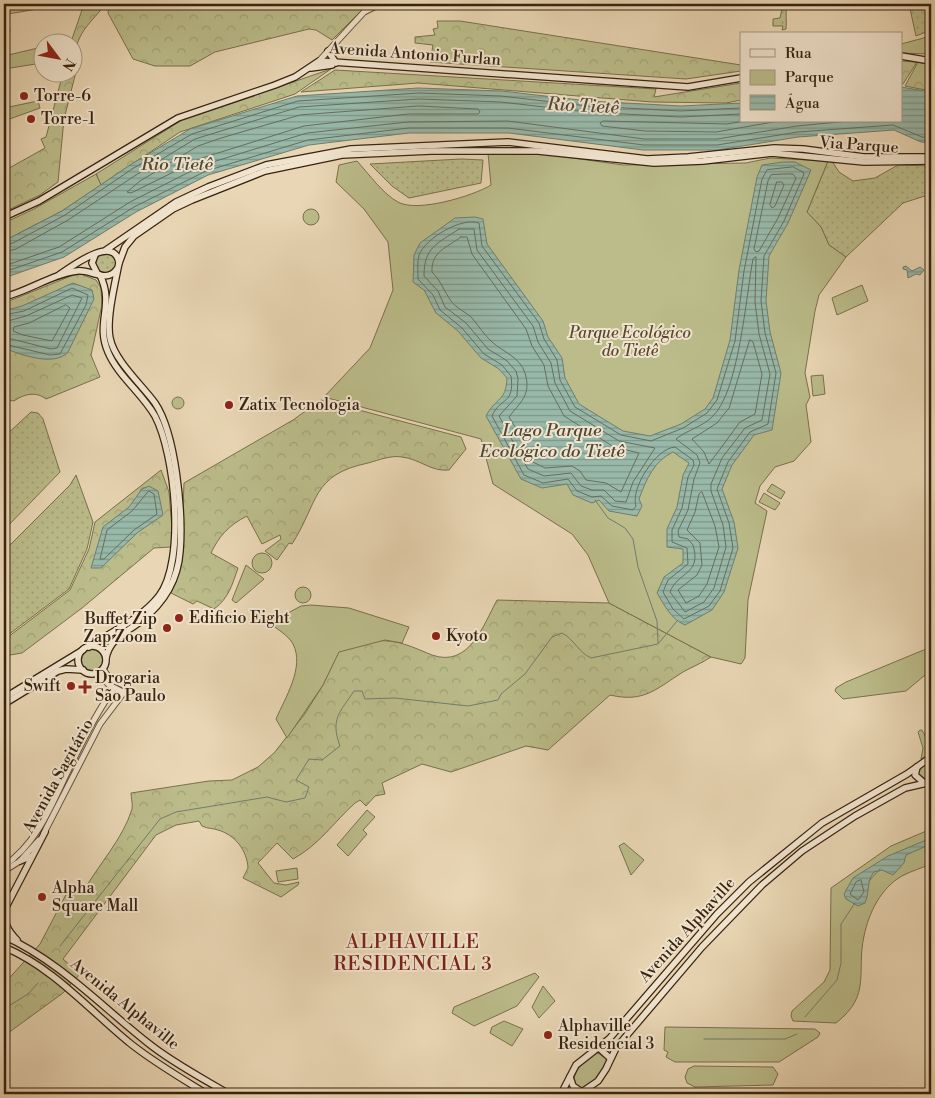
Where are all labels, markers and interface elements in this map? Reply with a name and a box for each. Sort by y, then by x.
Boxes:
north arrow [32,32,82,82]
legend [740,32,902,122]
street label: Avenida Antonio Furlan [328,38,502,70]
text: Rua [785,44,812,63]
text: N [58,55,79,74]
text: Parque [785,68,834,87]
place label: Torre-6 [34,86,91,106]
marker: Torre-6 [18,90,30,102]
water label: Rio Tietê [546,93,620,119]
text: Água [784,93,820,113]
place label: Torre-1 [41,109,95,129]
marker: Torre-1 [25,113,37,125]
street label: Via Parque [818,132,899,158]
water label: Rio Tietê [140,153,214,176]
park label: Parque Ecológico do Tietê [568,323,691,361]
place label: Zatix Tecnologia [239,395,361,415]
marker: Zatix Tecnologia [223,399,235,411]
water label: Lago Parque Ecológico do Tietê [478,419,625,463]
place label: Edificio Eight [189,608,290,628]
place label: Buffet Zip Zap Zoom [84,609,157,647]
marker: Edificio Eight [173,612,185,624]
marker: Buffet Zip Zap Zoom [161,622,173,634]
place label: Kyoto [446,626,488,646]
marker: Kyoto [430,630,442,642]
place label: Drogaria São Paulo [95,668,166,706]
place label: Swift [24,676,61,696]
marker: Swift [65,680,77,692]
marker: Drogaria São Paulo [79,681,91,693]
street label: Avenida Sagitário [18,715,98,837]
street label: Avenida Alphaville [634,873,739,987]
place label: Alpha Square Mall [51,878,138,916]
marker: Alpha Square Mall [36,891,48,903]
district label: ALPHAVILLE RESIDENCIAL 3 [333,930,493,976]
street label: Avenida Alphaville [66,953,184,1054]
place label: Alphaville Residencial 3 [557,1016,654,1054]
marker: Alphaville Residencial 3 [542,1029,554,1041]

